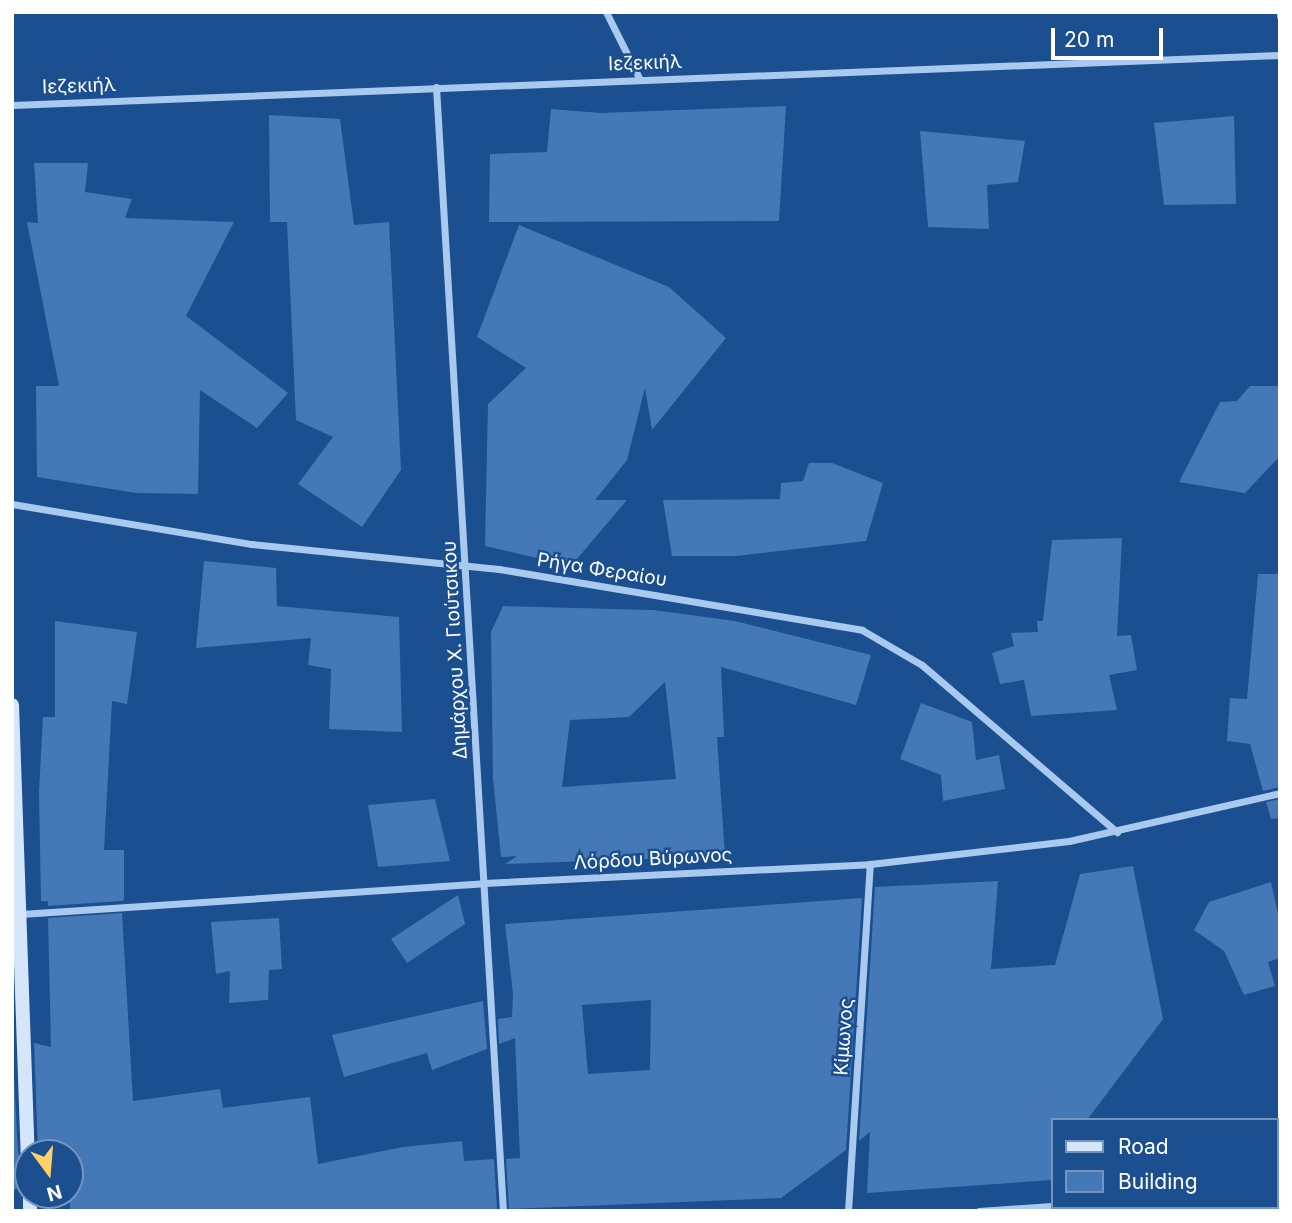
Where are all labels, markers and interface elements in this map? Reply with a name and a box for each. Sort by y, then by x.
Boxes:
scale bar [1054,14,1166,58]
text: 20 m [1064,27,1114,52]
street label: Ιεζεκιήλ [608,50,682,76]
street label: Ιεζεκιήλ [42,73,116,99]
street label: Δημάρχου Χ. Γιούτσικου [438,540,472,760]
street label: Ρήγα Φεραίου [535,548,669,592]
street label: Λόρδου Βύρωνος [573,843,733,875]
street label: Κίμωνος [830,998,858,1076]
legend [1050,1118,1278,1209]
text: Road [1118,1134,1169,1159]
north arrow [14,1139,84,1209]
text: Building [1118,1169,1198,1194]
text: N [44,1180,65,1206]

